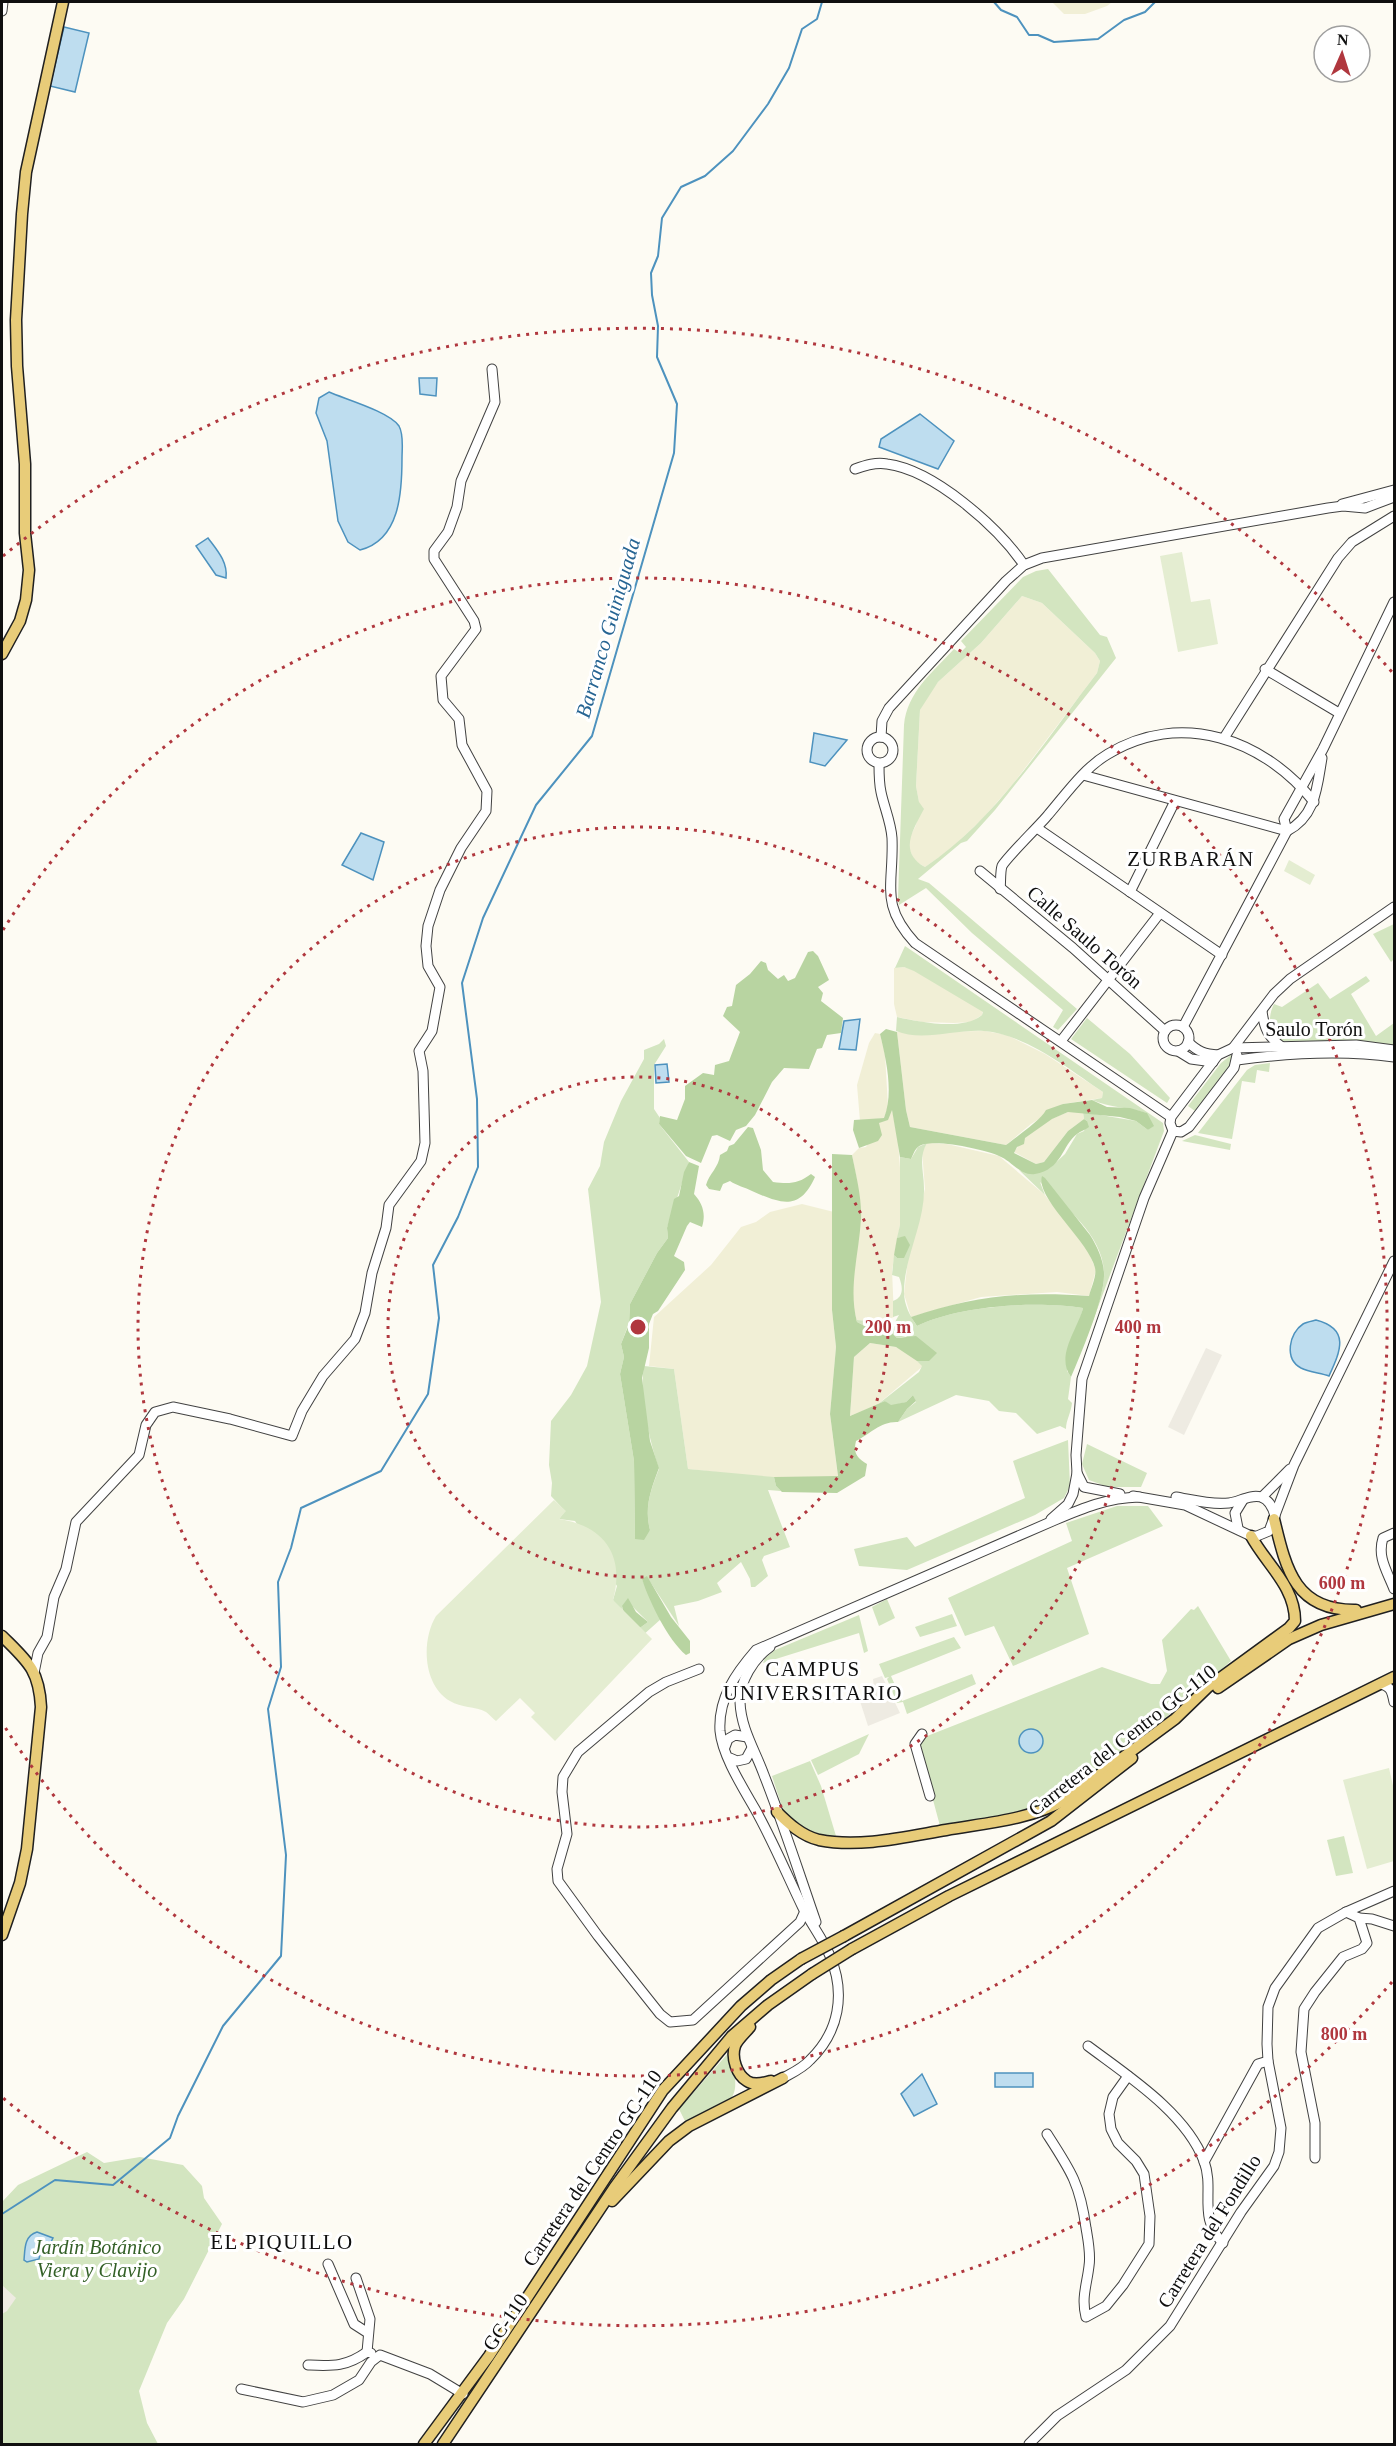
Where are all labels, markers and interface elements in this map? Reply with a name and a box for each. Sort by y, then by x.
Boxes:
north arrow [1312,24,1372,84]
text: N [1337,31,1349,48]
water label: Barranco Guiniguada [571,535,645,721]
district label: ZURBARÁN [1127,847,1255,871]
street label: Calle Saulo Torón [1023,881,1147,993]
street label: Saulo Torón [1265,1018,1363,1040]
centre of rings [628,1317,648,1337]
text: 200 m [865,1317,911,1337]
text: 400 m [1115,1317,1161,1337]
text: 600 m [1319,1573,1365,1593]
district label: CAMPUS UNIVERSITARIO [723,1657,903,1705]
street label: Carretera del Centro GC-110 [1024,1660,1220,1820]
text: 800 m [1321,2024,1367,2044]
street label: Carretera del Centro GC-110 [518,2066,666,2270]
street label: Carretera del Fondillo [1153,2150,1265,2312]
district label: EL PIQUILLO [210,2230,354,2254]
park label: Jardín Botánico Viera y Clavijo [33,2236,161,2282]
street label: GC-110 [478,2289,532,2355]

